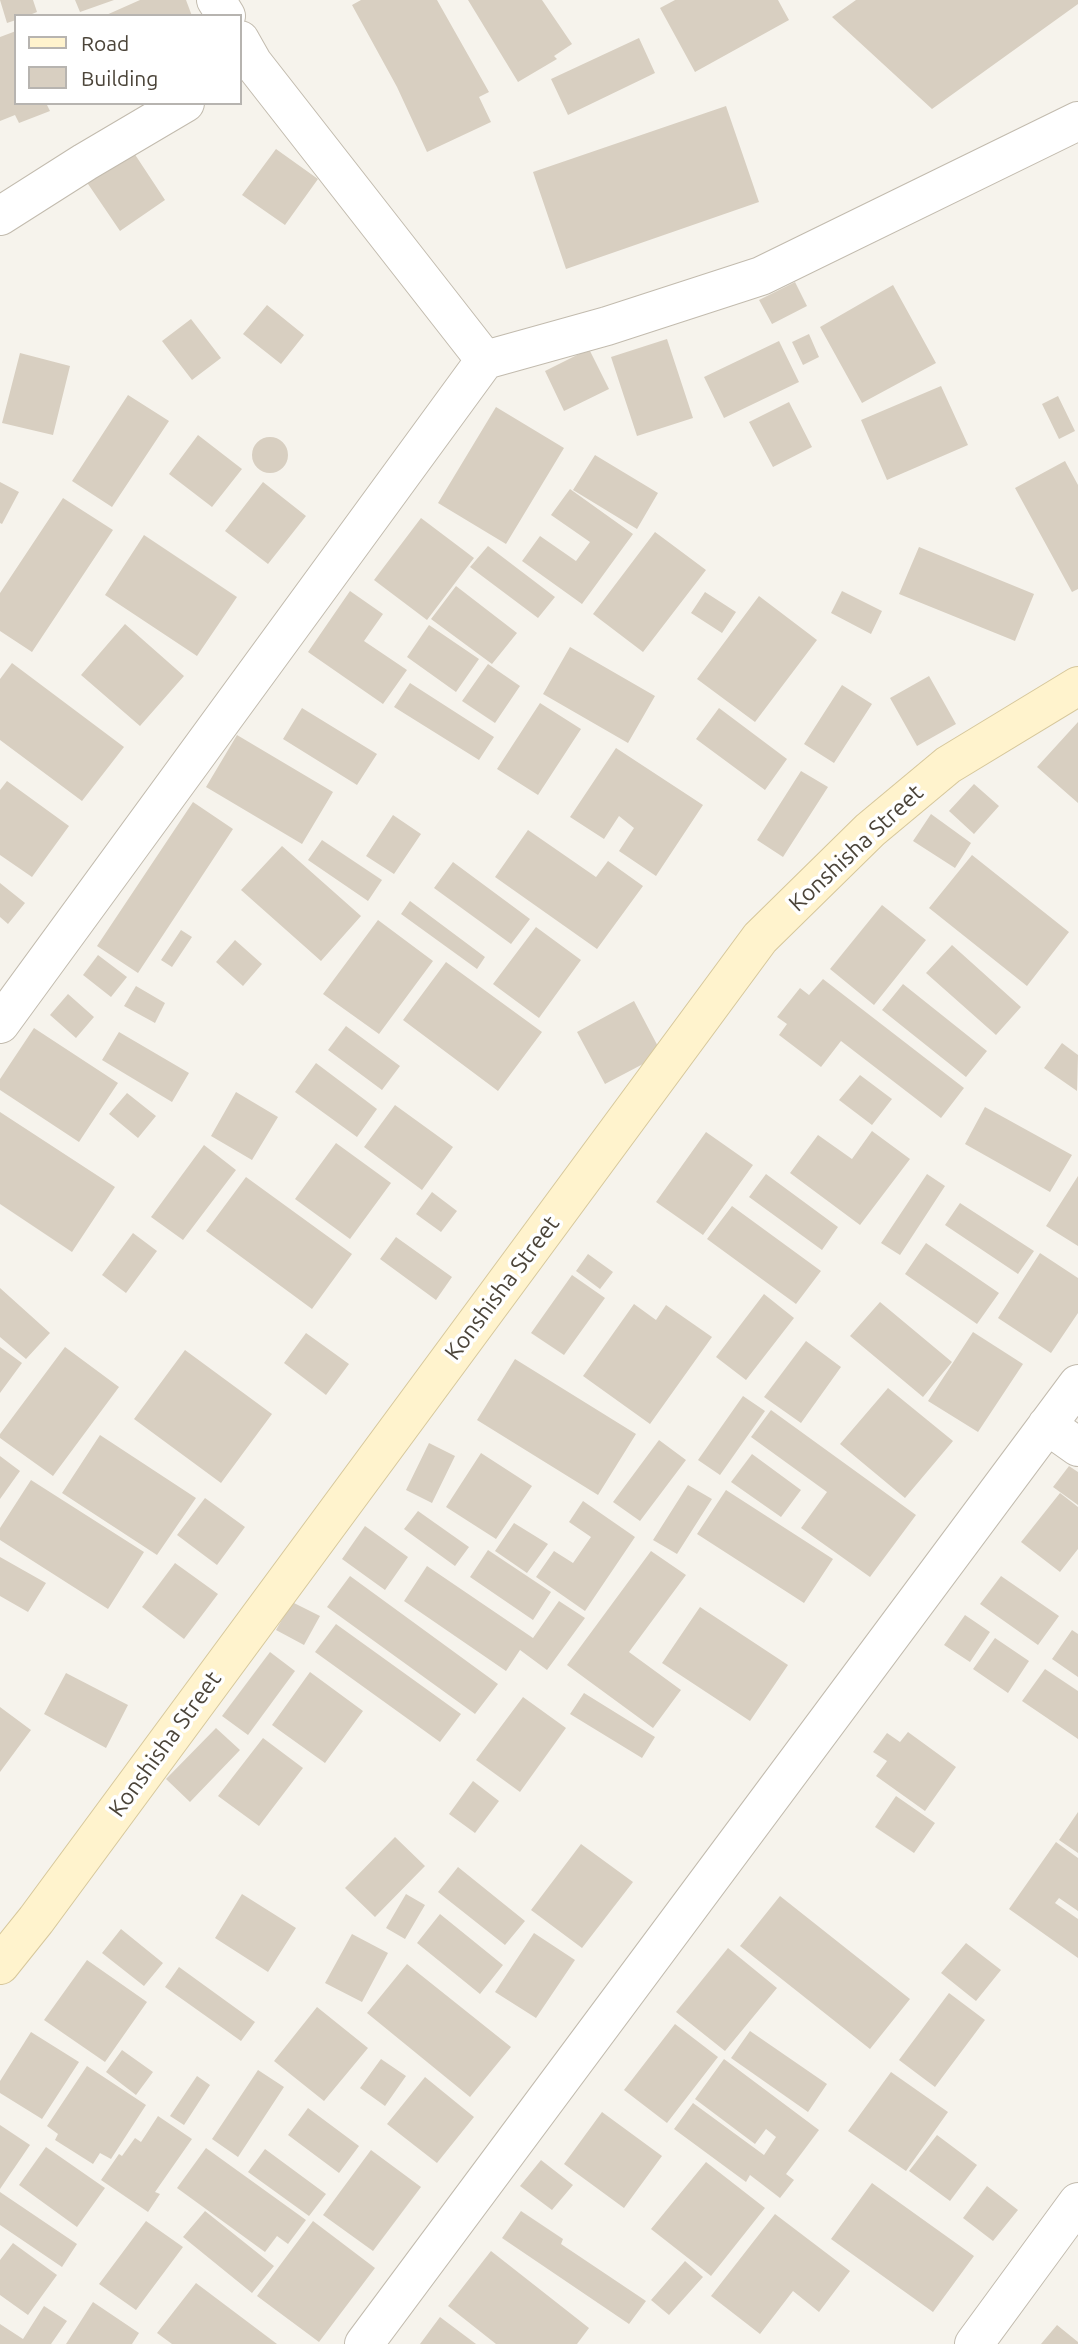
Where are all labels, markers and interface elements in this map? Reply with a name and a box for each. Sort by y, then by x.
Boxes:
legend [14,14,242,105]
text: Road [81,31,129,55]
text: Building [81,66,158,90]
street label: Konshisha Street [783,779,929,917]
street label: Konshisha Street [439,1210,565,1366]
street label: Konshisha Street [103,1666,227,1822]

